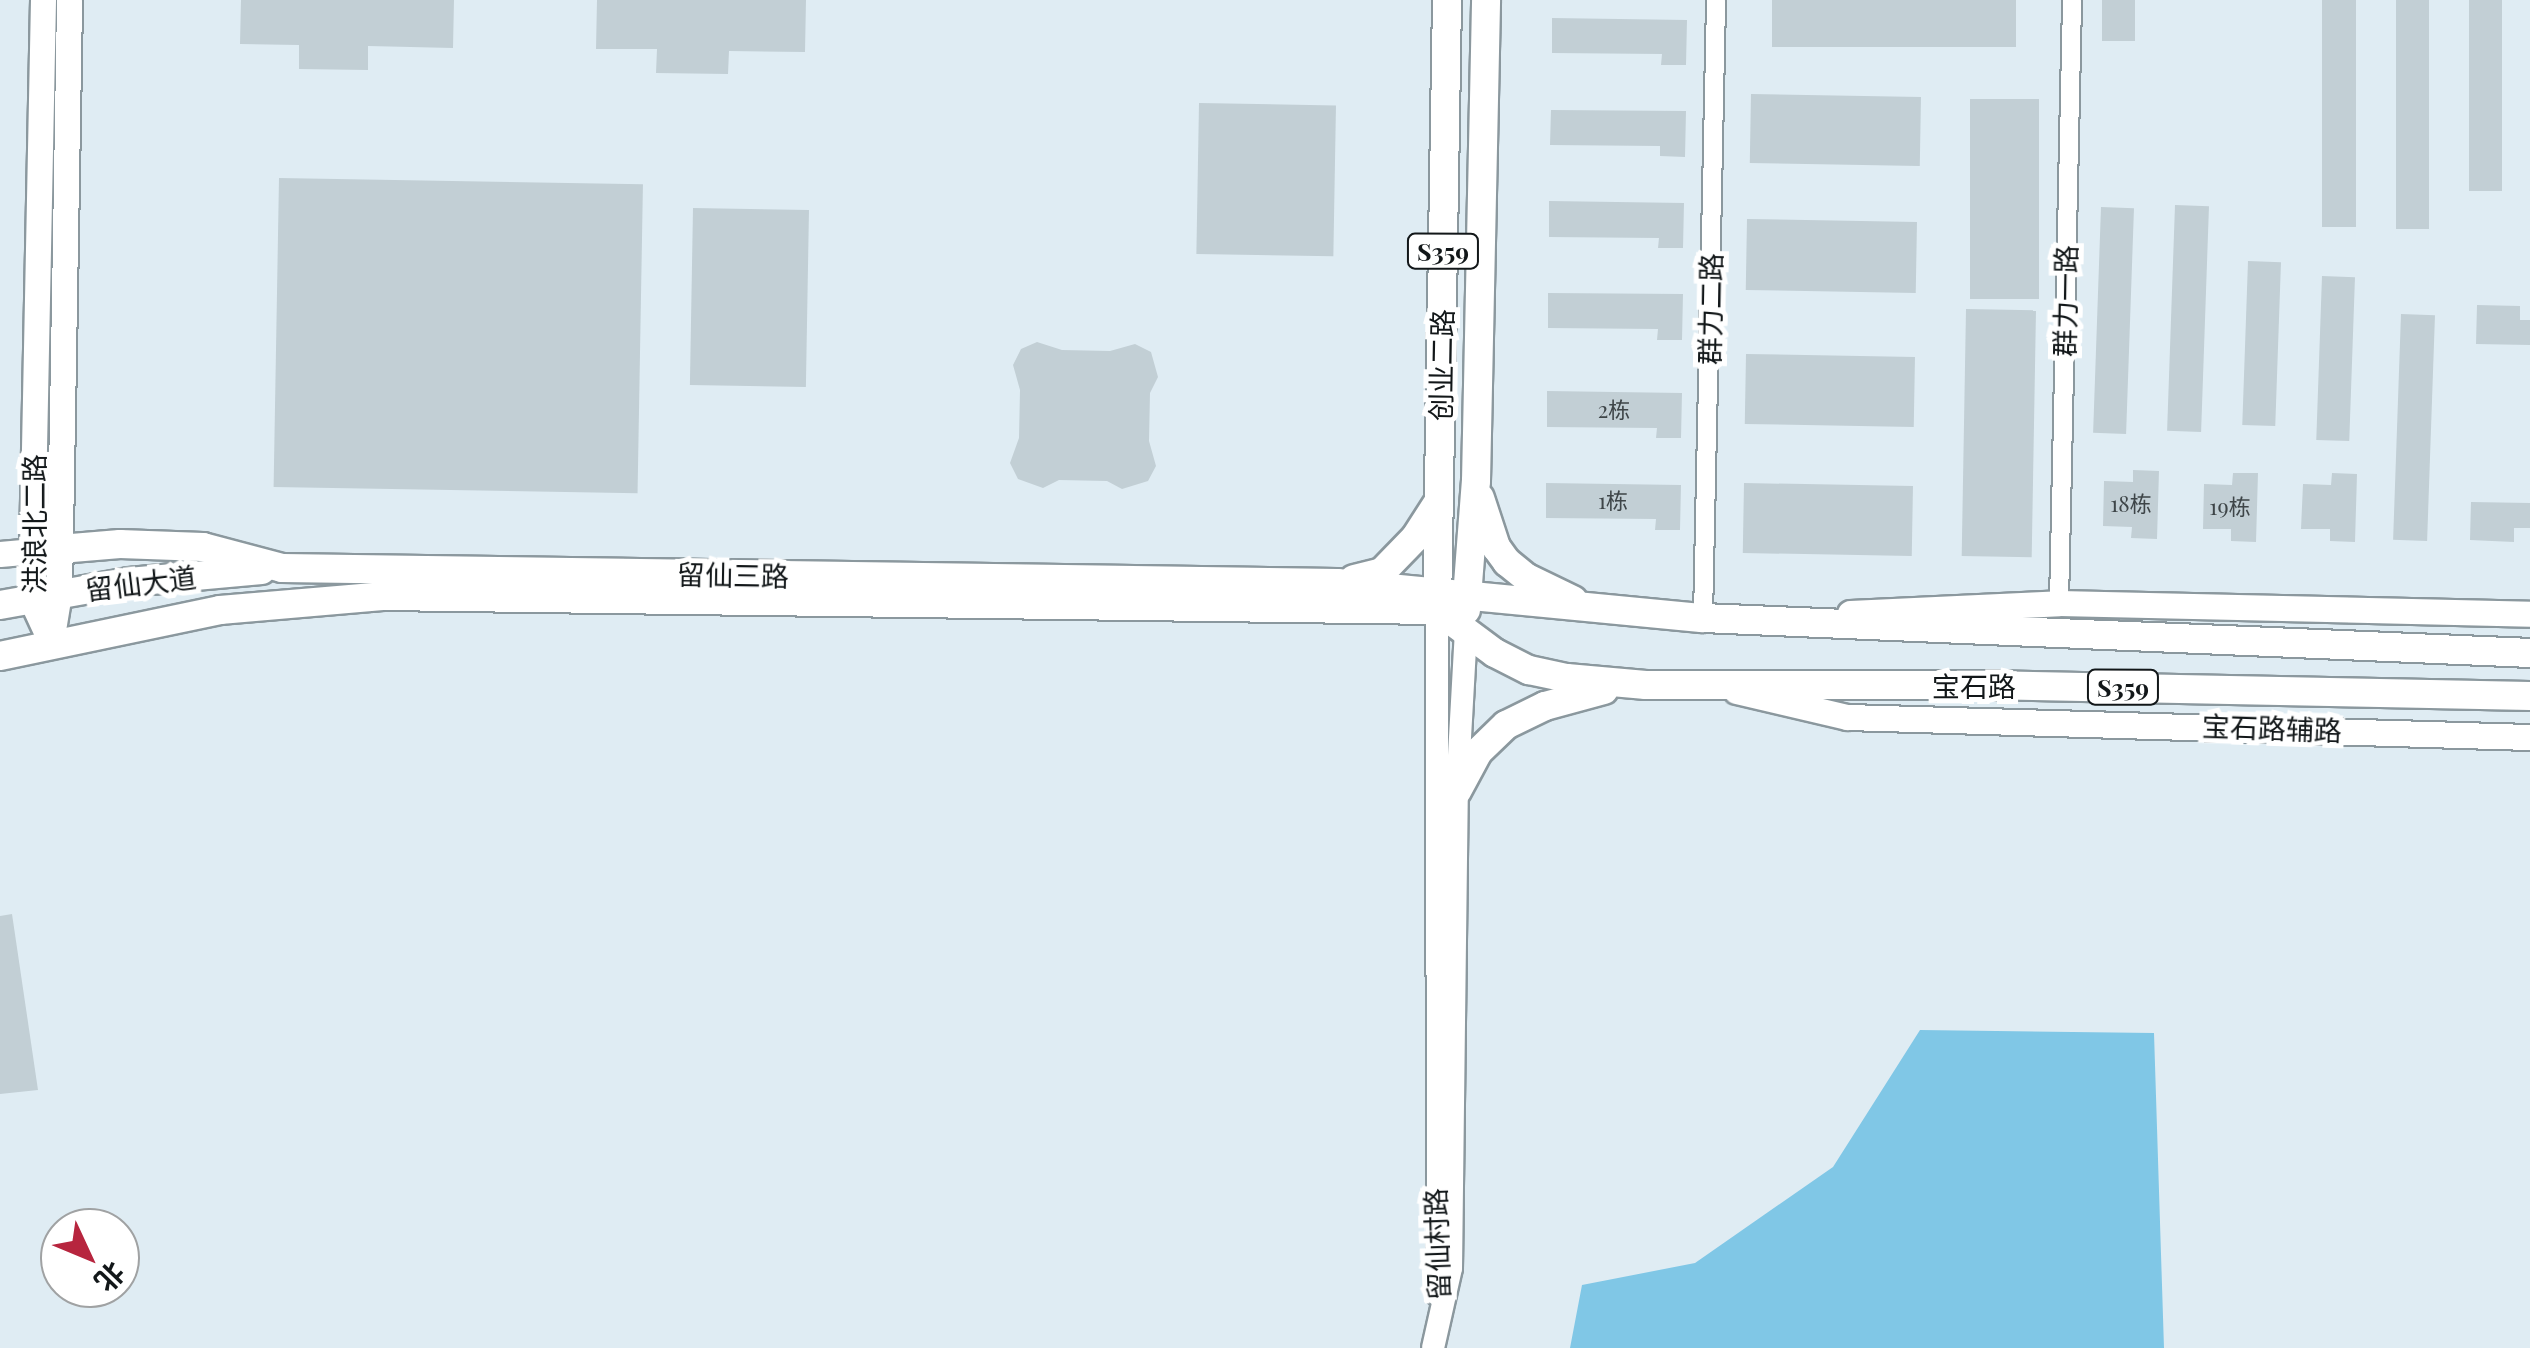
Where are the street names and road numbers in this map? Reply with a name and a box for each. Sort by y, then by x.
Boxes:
road number: S359 [1406,231,1480,271]
street label: 群力一路 [2047,245,2083,357]
street label: 群力二路 [1692,253,1728,365]
street label: 创业二路 [1423,309,1459,421]
street label: 洪浪北二路 [17,454,51,594]
street label: 留仙三路 [677,557,789,593]
street label: 留仙大道 [83,560,199,606]
road number: S359 [2086,667,2160,707]
street label: 宝石路 [1932,669,2016,703]
street label: 宝石路辅路 [2201,709,2343,747]
street label: 留仙村路 [1418,1187,1456,1301]

